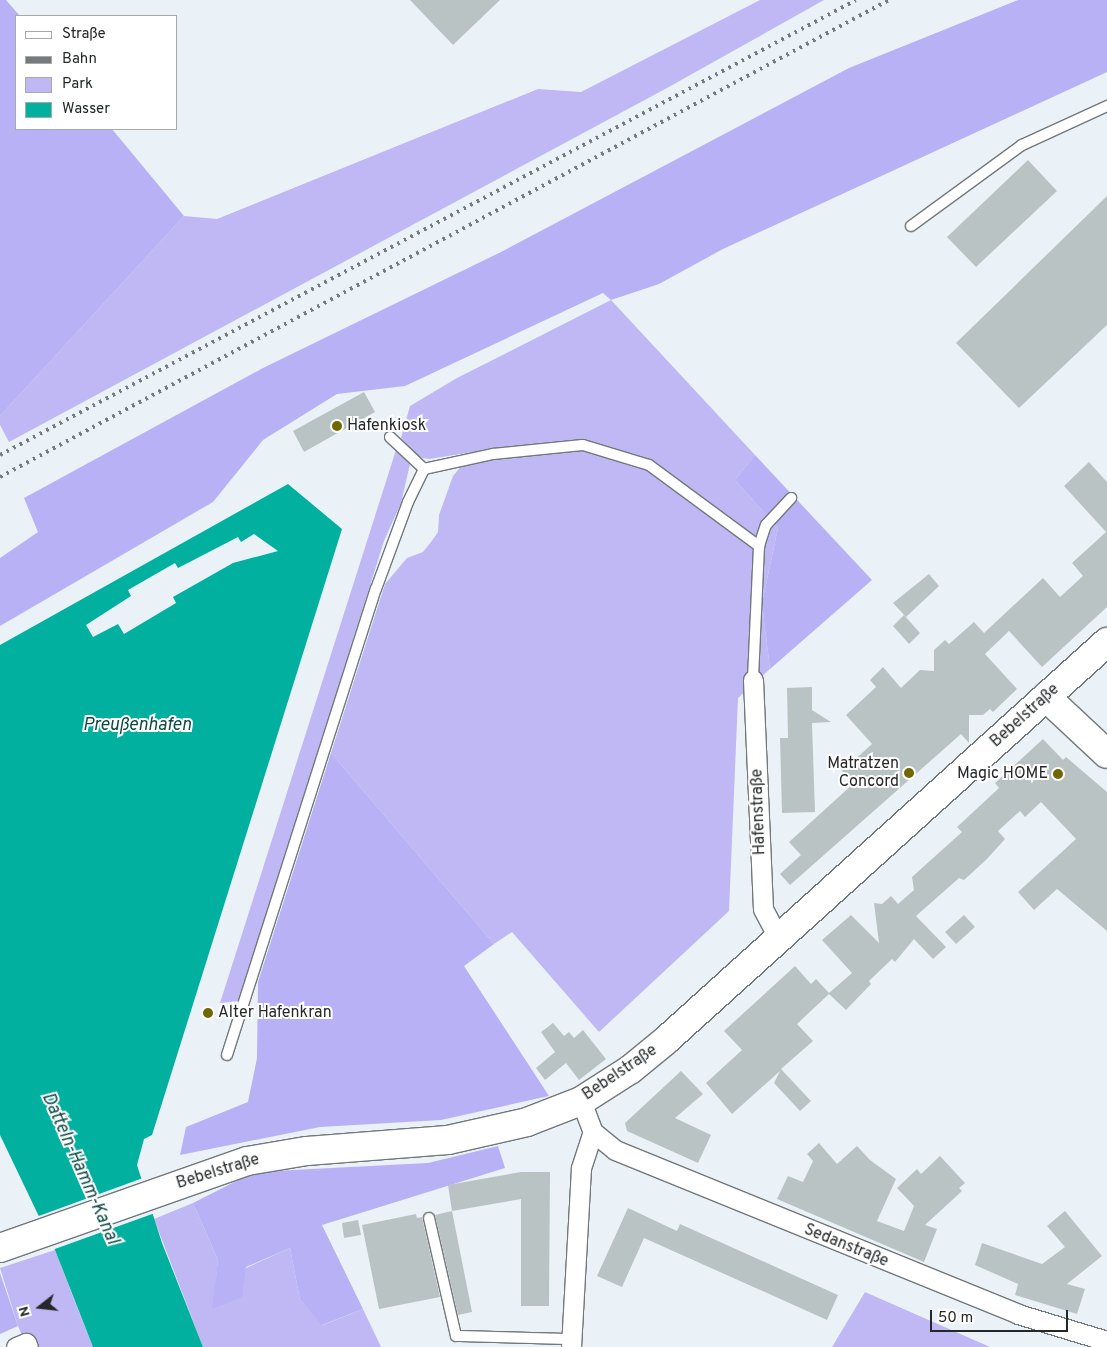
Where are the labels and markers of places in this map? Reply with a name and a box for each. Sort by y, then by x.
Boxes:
place label: Hafenkiosk [347,416,426,436]
marker: Hafenkiosk [331,420,343,432]
place label: Matratzen Concord [827,754,899,792]
place label: Magic HOME [957,764,1048,784]
marker: Matratzen Concord [903,767,915,779]
marker: Magic HOME [1052,768,1064,780]
place label: Alter Hafenkran [218,1003,332,1023]
marker: Alter Hafenkran [202,1007,214,1019]

